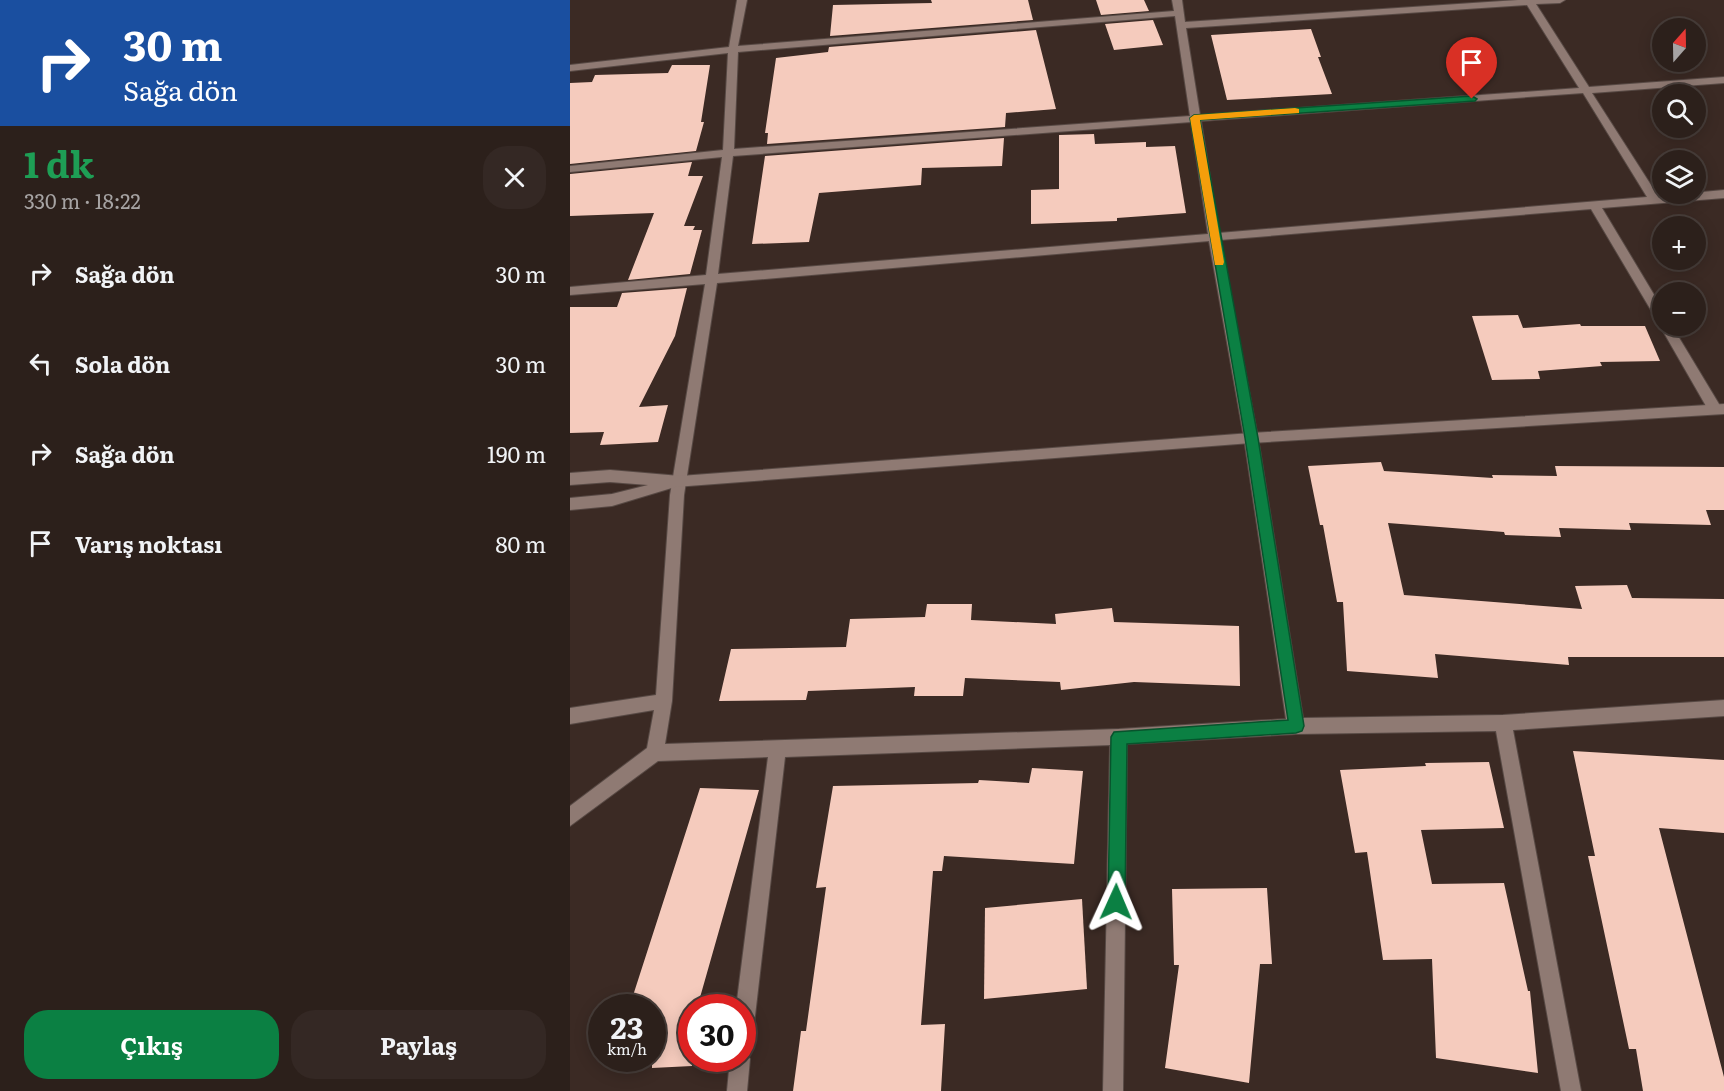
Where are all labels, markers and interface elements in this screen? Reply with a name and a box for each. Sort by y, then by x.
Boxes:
text: 30 m [123,12,223,74]
north arrow [1652,18,1706,72]
map controls [1652,18,1706,336]
icon: right [24,24,102,102]
pin [1446,37,1497,99]
icon: arrive [1455,46,1488,79]
text: Sağa dön [123,69,238,109]
button: search [1652,84,1706,138]
text: 1 dk [24,136,94,189]
button: close [483,146,546,209]
button: layers [1652,150,1706,204]
text: 330 m · 18:22 [24,185,141,215]
button: + [1652,216,1706,270]
icon: right [24,257,57,290]
text: Sağa dön [75,257,175,290]
text: 30 m [496,257,546,290]
button: − [1652,282,1706,336]
icon: left [24,347,57,380]
text: Sola dön [75,347,170,380]
text: 30 m [496,347,546,380]
icon: right [24,437,57,470]
text: Sağa dön [75,437,175,470]
text: 190 m [487,437,546,470]
icon: arrive [24,527,57,560]
text: Varış noktası [75,527,222,560]
text: 80 m [495,527,546,560]
position arrow [1084,870,1148,934]
speed limit sign: 30 [678,994,756,1072]
text: 23 [611,1004,643,1048]
button: Çıkış [24,1010,279,1079]
button: Paylaş [291,1010,546,1079]
text: km/h [607,1037,647,1060]

